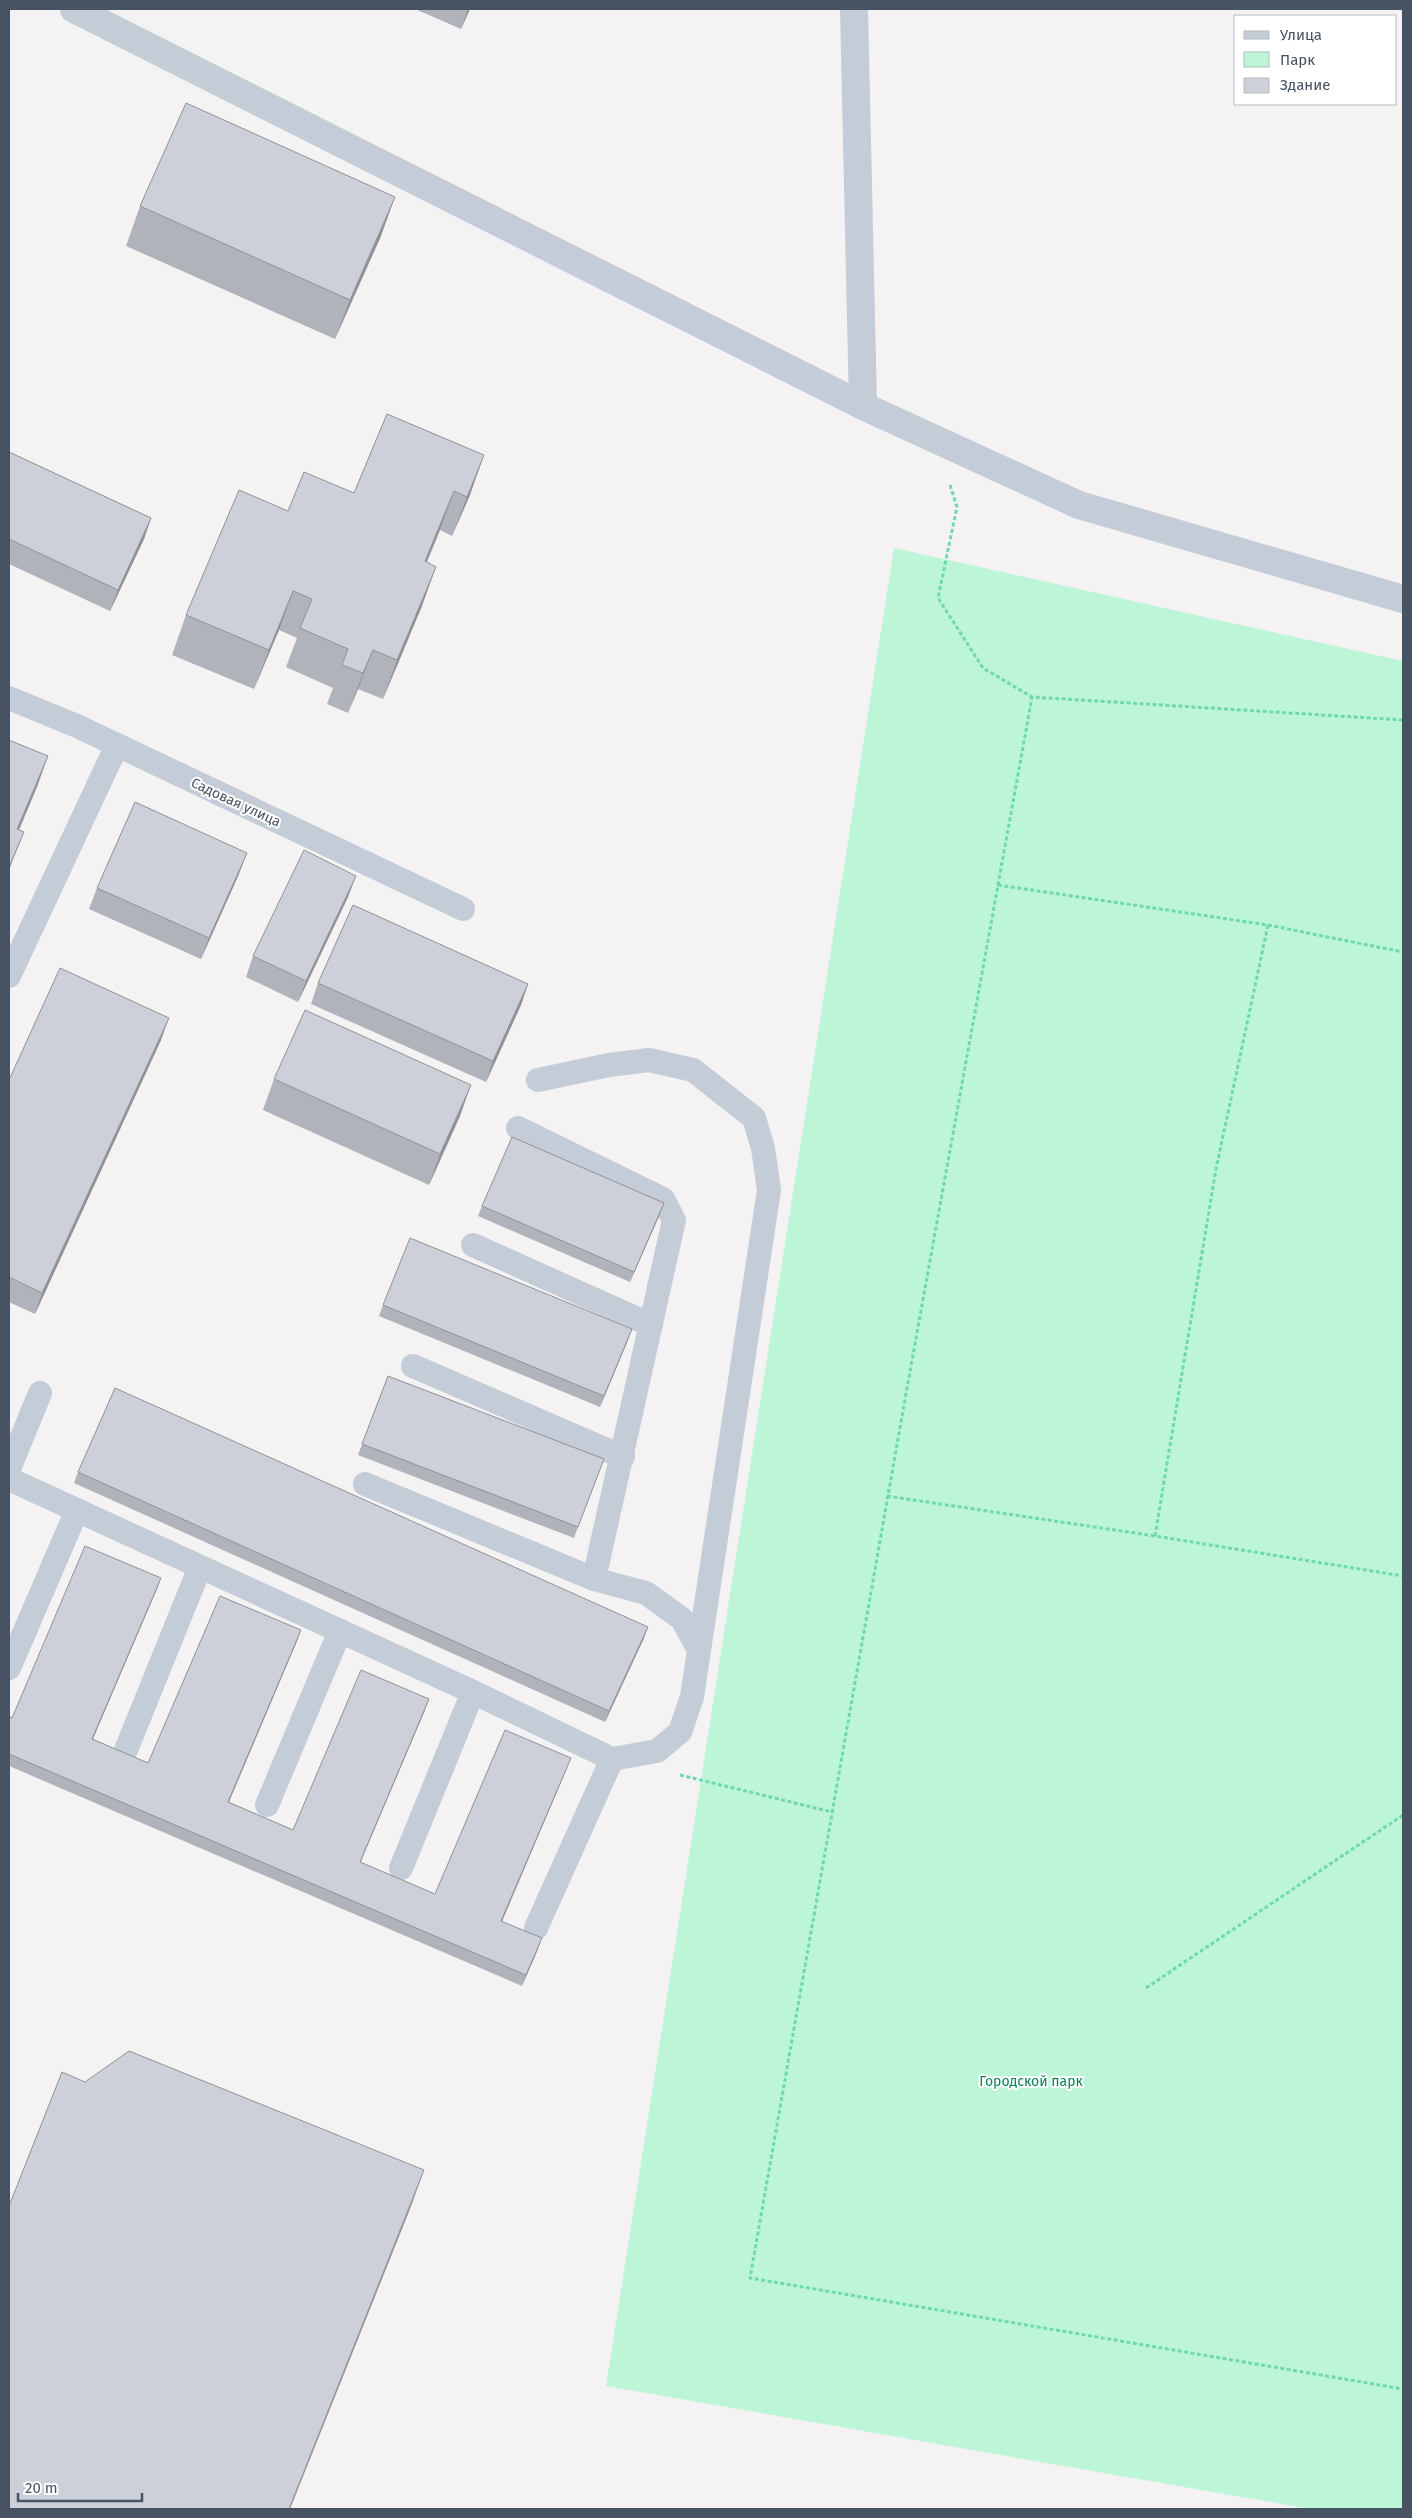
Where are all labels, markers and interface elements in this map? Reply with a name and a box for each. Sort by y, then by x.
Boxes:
legend [1234,15,1397,105]
text: Улица [1280,26,1322,44]
text: Парк [1280,51,1315,69]
text: Здание [1280,76,1330,94]
street label: Садовая улица [188,774,283,831]
park label: Городской парк [979,2073,1084,2090]
scale bar [18,2470,141,2502]
text: 20 m [25,2479,58,2497]

